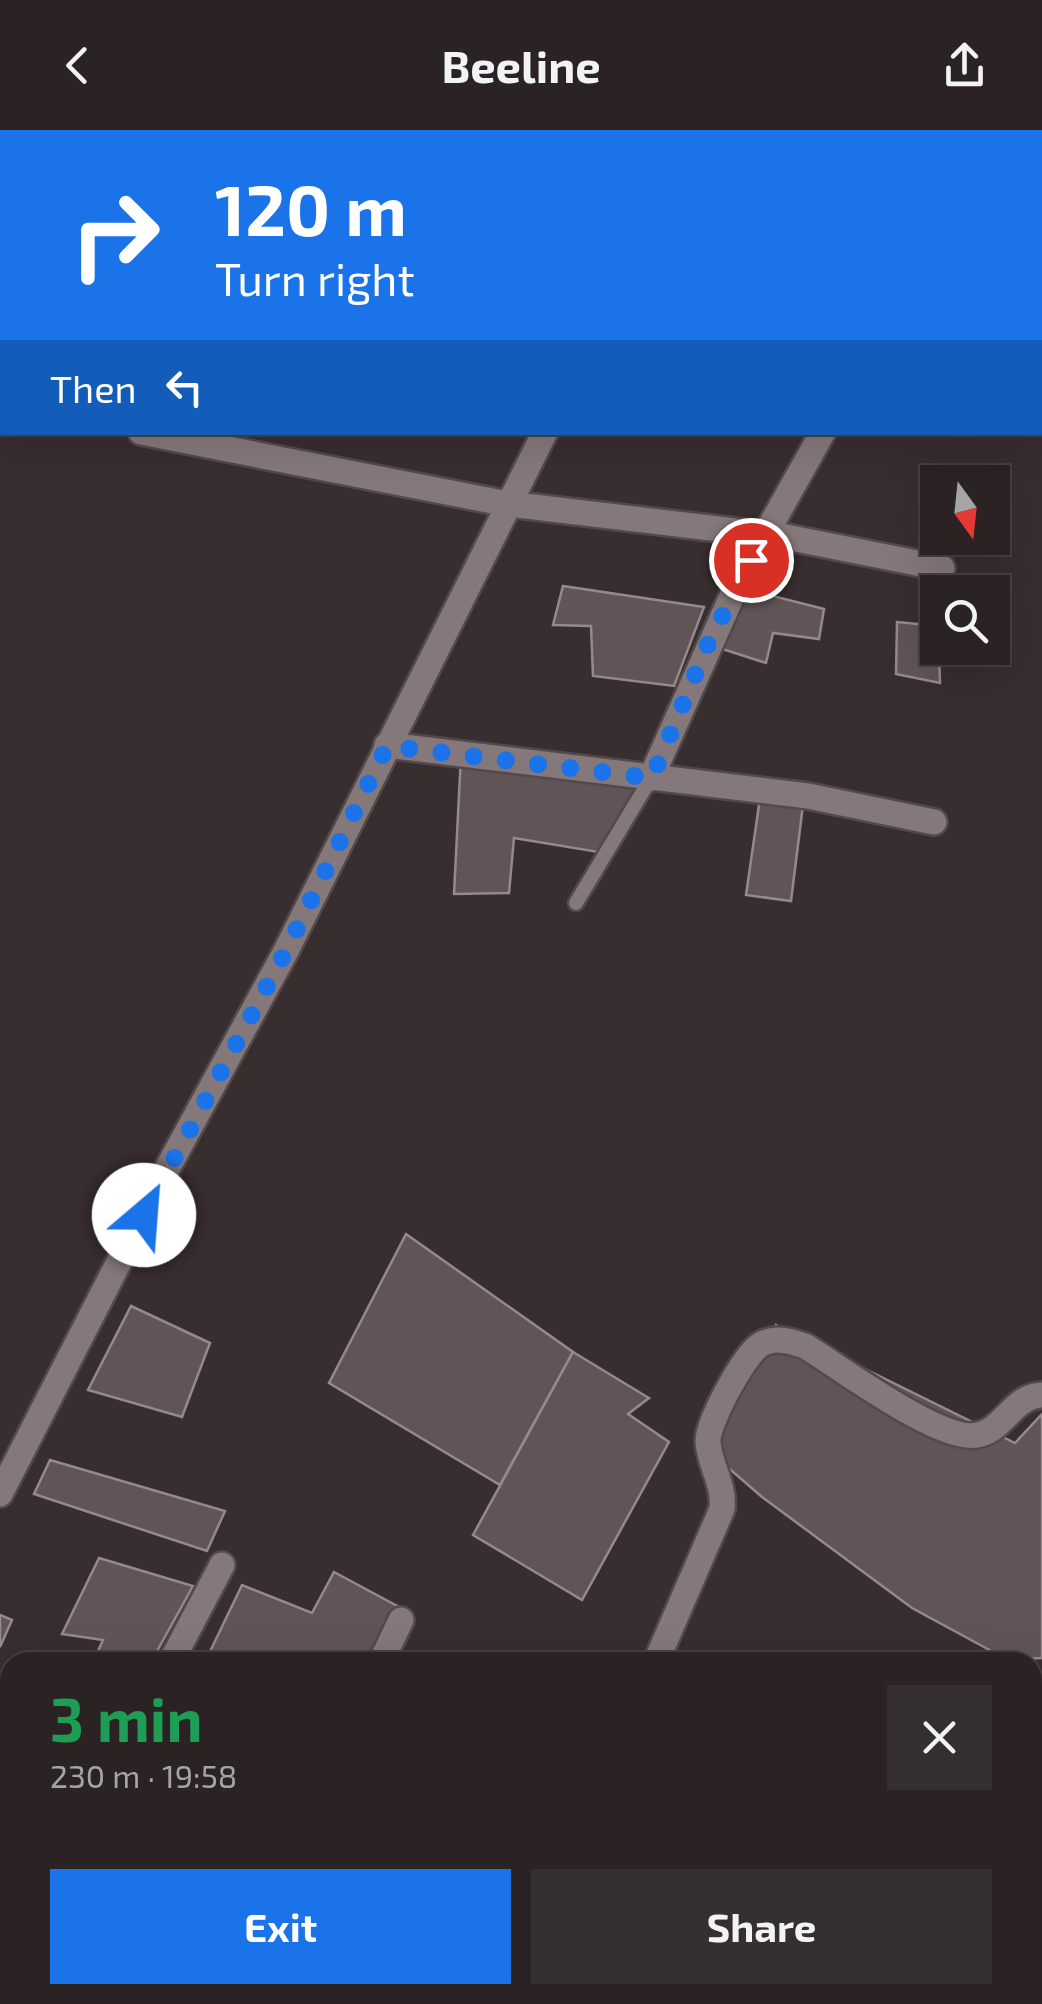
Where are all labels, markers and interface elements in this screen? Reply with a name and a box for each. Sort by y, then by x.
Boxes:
icon: back [50,38,105,93]
text: Beeline [441,38,601,92]
icon: share [937,38,992,93]
text: 120 m [215,166,407,250]
icon: right [50,170,180,300]
text: Turn right [215,251,415,305]
icon: left [157,360,212,415]
text: Then [50,365,137,411]
north arrow [920,465,1010,555]
map controls [920,465,1010,665]
pin [709,518,794,603]
icon: arrive [724,533,779,588]
button: search [920,575,1010,665]
position arrow [92,1163,196,1267]
text: 3 min [50,1682,202,1754]
button: close [887,1685,992,1790]
text: 230 m · 19:58 [50,1756,237,1794]
button: Exit [50,1869,511,1984]
button: Share [531,1869,992,1984]

